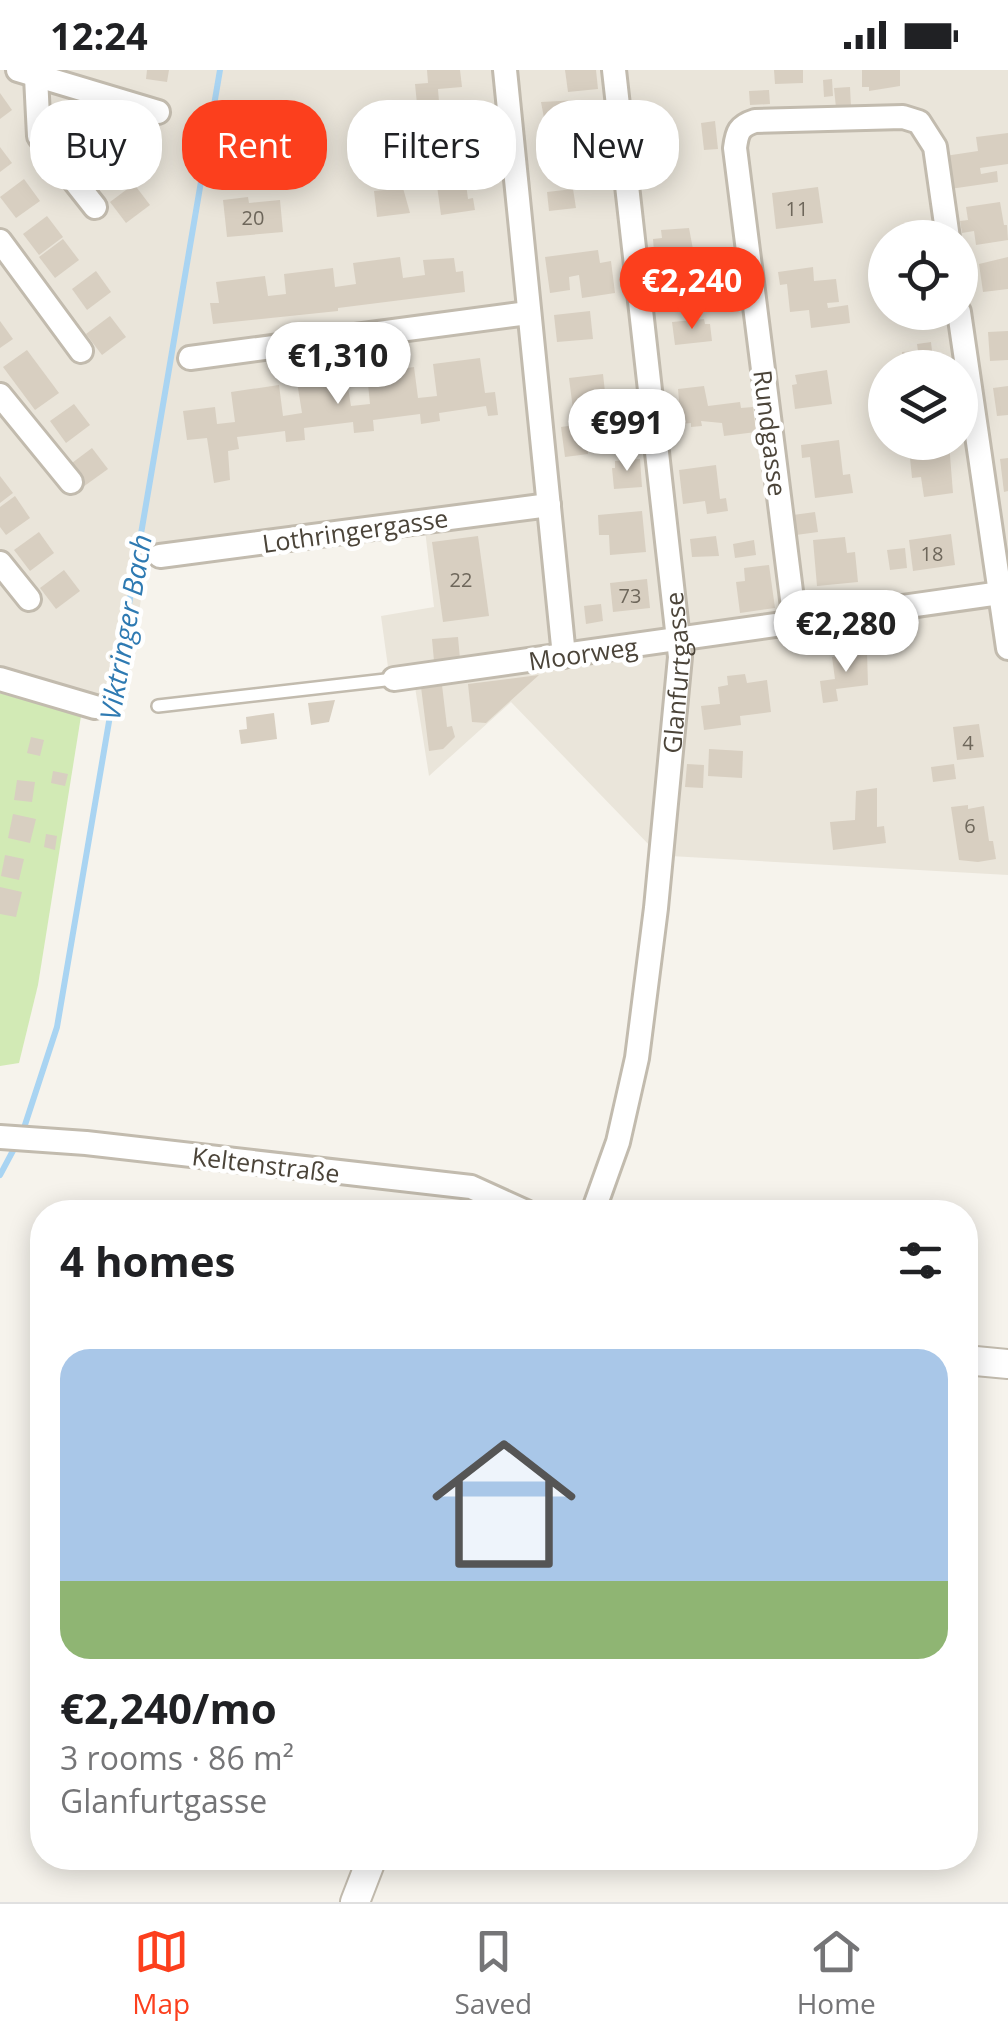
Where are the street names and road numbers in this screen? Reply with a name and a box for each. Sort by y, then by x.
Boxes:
street label: Rundgasse [746,368,796,498]
street label: Lothringergasse [260,500,450,560]
street label: Glanfurtgasse [654,590,697,755]
street label: Moorweg [526,628,640,677]
street label: Keltenstraße [190,1138,342,1190]

